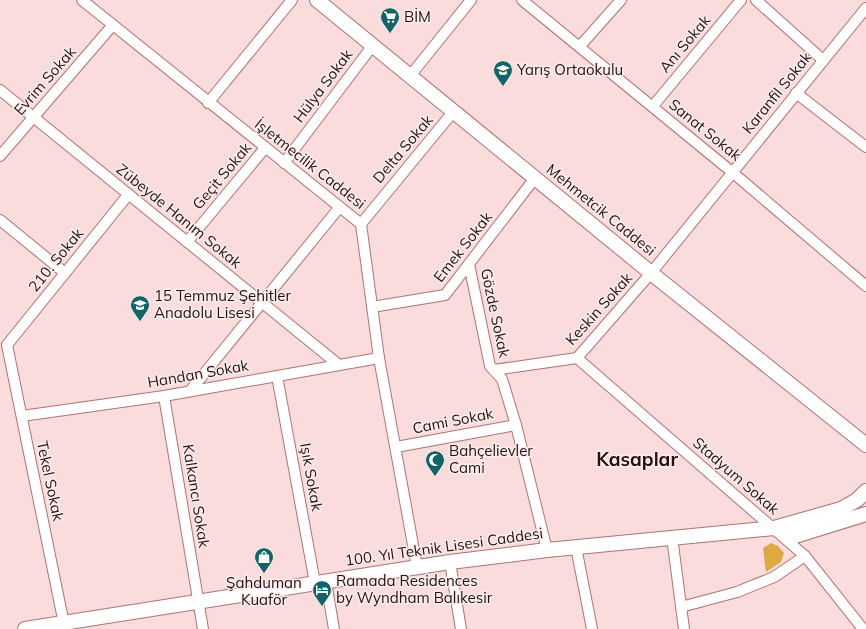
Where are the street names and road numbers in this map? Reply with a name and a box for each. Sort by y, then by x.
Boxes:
street label: Anı Sokak [655,11,714,76]
street label: Evrim Sokak [10,42,80,119]
street label: Hülya Sokak [289,45,356,126]
street label: Karanfil Sokak [738,48,816,138]
street label: Sanat Sokak [665,95,746,165]
street label: Delta Sokak [369,110,437,187]
street label: İşletmecilik Caddesi [251,114,370,213]
street label: Geçit Sokak [188,138,255,213]
street label: Zübeyde Hanım Sokak [113,159,246,272]
street label: Mehmetcik Caddesi [543,160,660,260]
street label: Emek Sokak [429,208,496,286]
street label: 210. Sokak [24,224,87,295]
street label: Gözde Sokak [477,267,514,359]
street label: Keskin Sokak [561,268,636,349]
street label: Handan Sokak [146,355,250,392]
street label: Cami Sokak [411,403,495,438]
street label: Stadyum Sokak [689,433,784,519]
street label: Tekel Sokak [33,439,68,523]
street label: Işık Sokak [296,441,327,513]
street label: Kalkancı Sokak [179,443,214,549]
street label: 100. Yıl Teknik Lisesi Caddesi [344,523,544,570]

